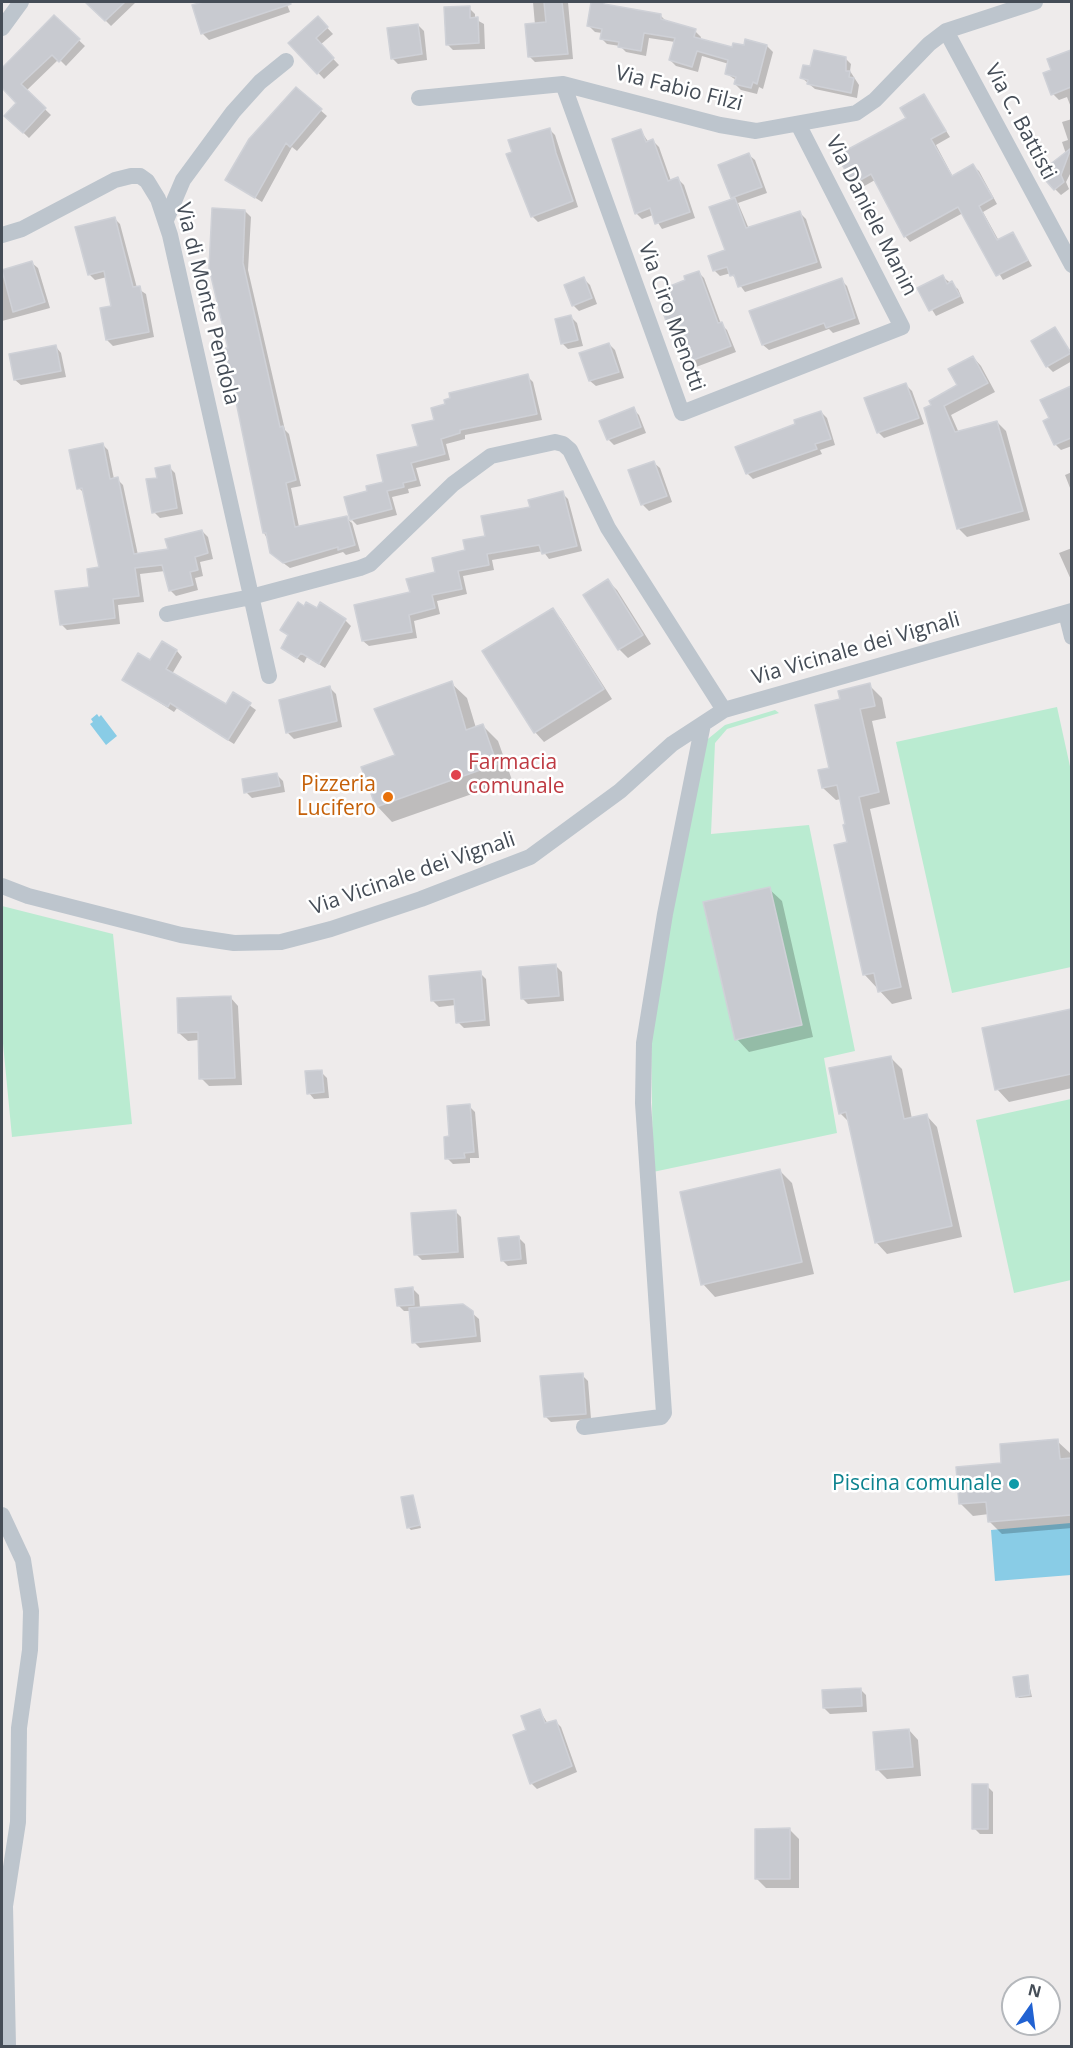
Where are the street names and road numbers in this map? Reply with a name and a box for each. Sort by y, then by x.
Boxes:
street label: Via C. Battisti [979,60,1061,184]
street label: Via Fabio Filzi [613,61,745,117]
street label: Via Daniele Manin [820,132,922,300]
street label: Via di Monte Pendola [170,200,244,408]
street label: Via Ciro Menotti [632,239,710,395]
street label: Via Vicinale dei Vignali [749,607,963,691]
street label: Via Vicinale dei Vignali [307,827,519,921]

